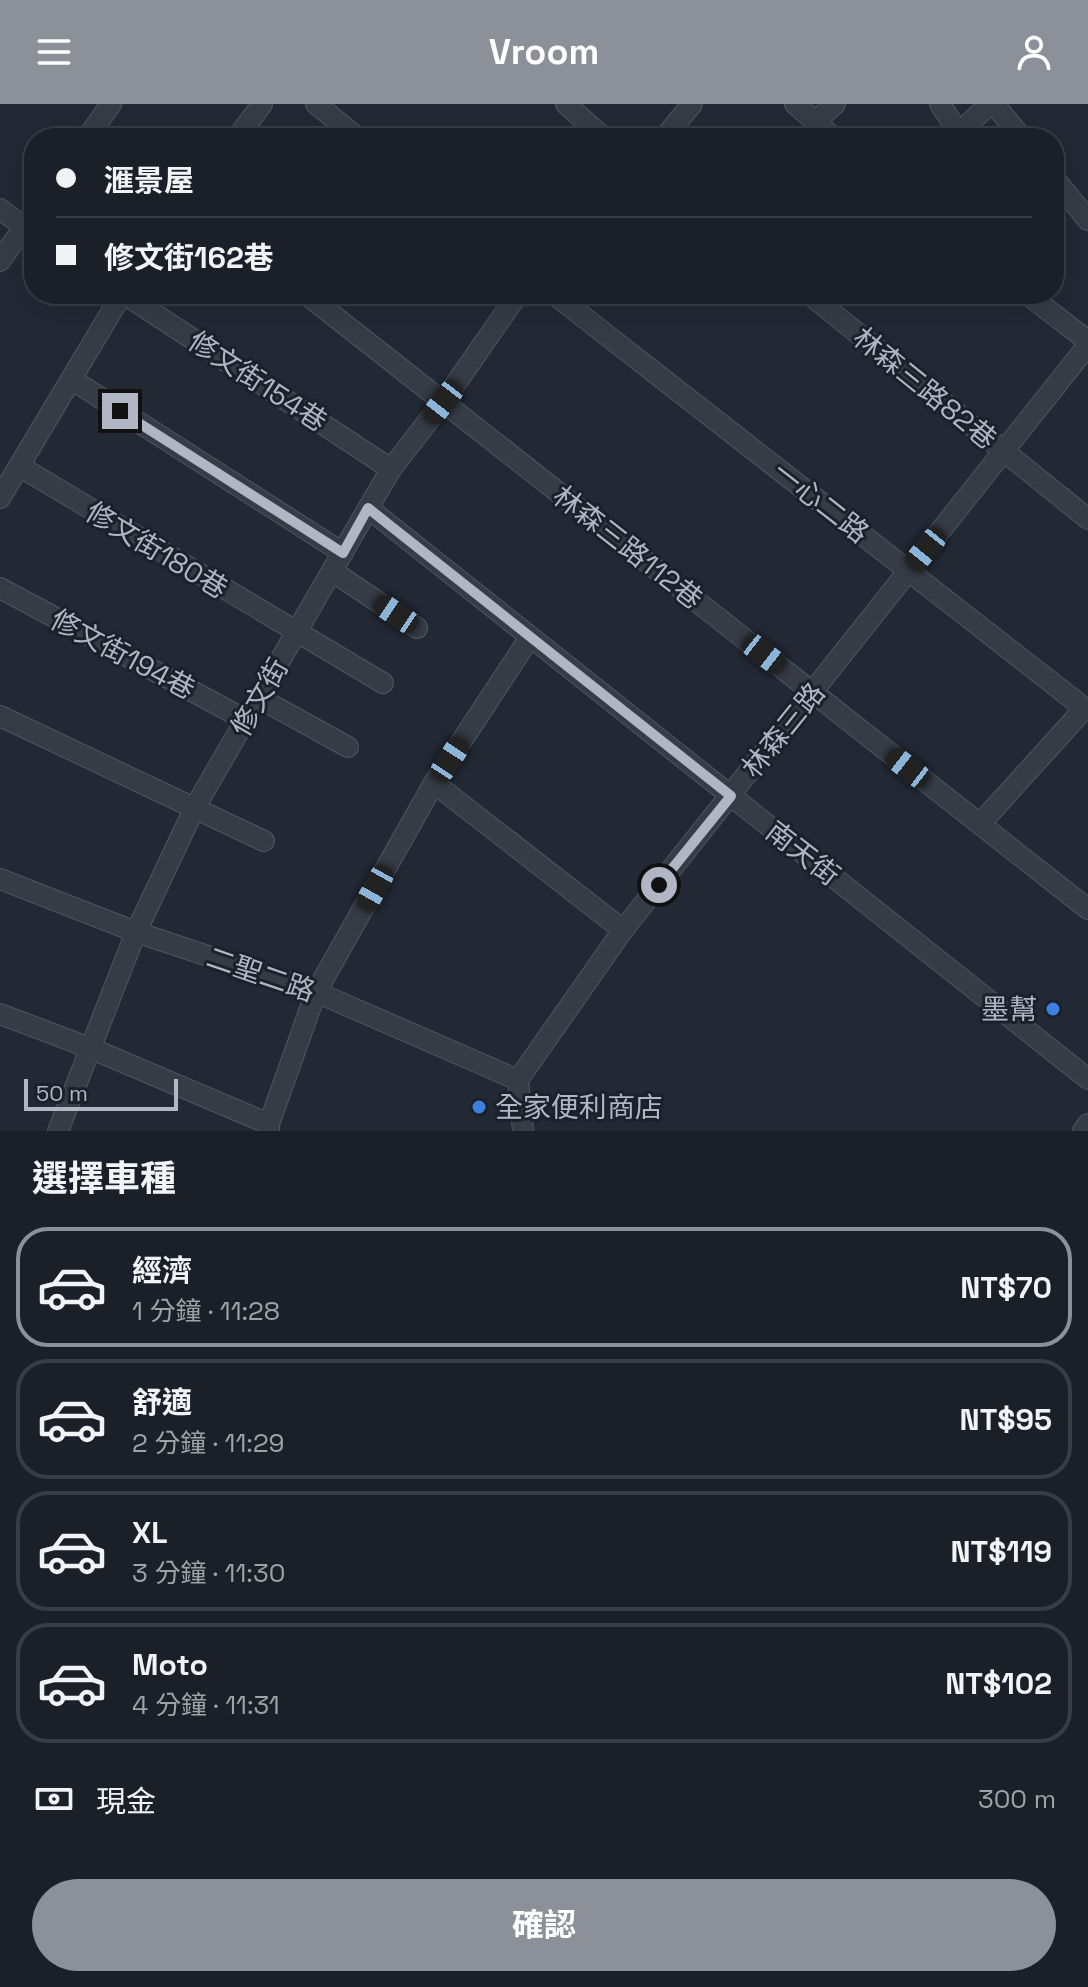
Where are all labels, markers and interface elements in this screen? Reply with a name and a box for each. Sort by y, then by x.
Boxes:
text: Vroom [489,29,599,75]
icon: menu [32,30,76,74]
icon: person [1012,30,1056,74]
text: 滙景屋 [104,161,194,200]
text: 修文街162巷 [104,238,274,277]
street label: 林森三路82巷 [846,319,1004,457]
street label: 修文街154巷 [182,323,334,439]
car [419,376,467,428]
route end [102,393,138,429]
street label: 一心二路 [766,453,876,551]
street label: 林森三路112巷 [546,477,710,617]
street label: 修文街180巷 [80,494,234,606]
car [902,523,950,575]
car [369,591,423,637]
street label: 修文街194巷 [45,601,201,707]
car [738,630,790,678]
street label: 修文街 [222,652,296,742]
street label: 林森三路 [734,675,832,785]
car [427,732,473,786]
car [882,744,934,792]
street label: 南天街 [759,813,847,893]
car [353,861,397,915]
route start [641,867,677,903]
street label: 二聖二路 [202,939,320,1009]
place label: 墨幫 [981,991,1037,1027]
marker: 墨幫 [1044,1000,1062,1018]
scale bar [24,1075,178,1111]
text: 50 m [36,1079,88,1107]
place label: 全家便利商店 [495,1089,663,1125]
marker: 全家便利商店 [470,1098,488,1116]
text: 選擇車種 [32,1156,176,1202]
icon: car [36,1251,108,1323]
text: 經濟 [132,1251,192,1290]
text: NT$70 [960,1268,1052,1307]
text: 1 分鐘 · 11:28 [132,1294,280,1328]
icon: car [36,1383,108,1455]
text: 舒適 [132,1383,192,1422]
text: NT$95 [960,1400,1052,1439]
text: 2 分鐘 · 11:29 [132,1426,284,1460]
text: XL [132,1513,168,1552]
icon: car [36,1515,108,1587]
text: NT$119 [950,1532,1052,1571]
text: 3 分鐘 · 11:30 [132,1556,285,1590]
text: Moto [132,1645,208,1684]
icon: car [36,1647,108,1719]
text: NT$102 [945,1664,1052,1703]
text: 4 分鐘 · 11:31 [132,1688,280,1722]
icon: cash [32,1777,76,1821]
text: 現金 [96,1782,156,1821]
text: 300 m [978,1782,1056,1816]
button: 確認 [32,1879,1056,1971]

